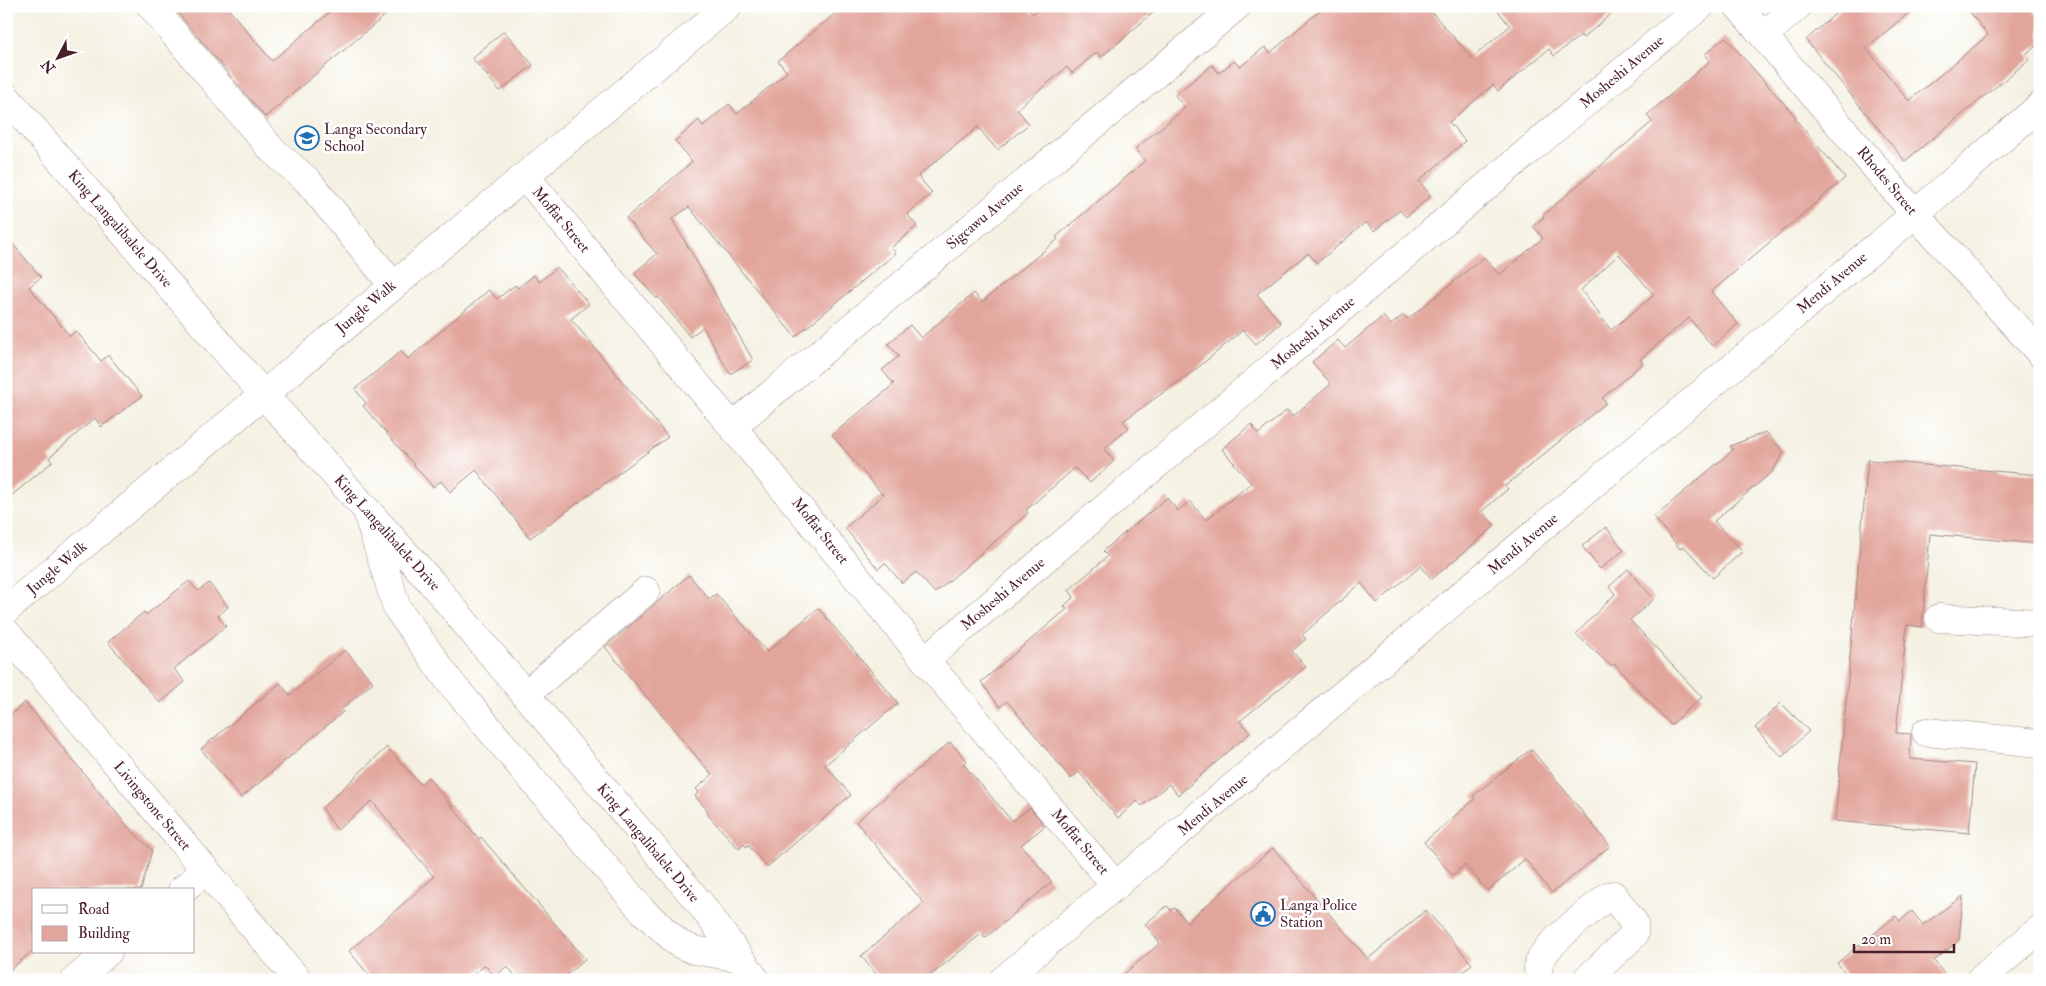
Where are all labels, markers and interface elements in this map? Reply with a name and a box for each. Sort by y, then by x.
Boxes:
street label: Mosheshi Avenue [1576,31,1668,113]
north arrow [32,32,82,82]
text: N [38,56,60,77]
place label: Langa Secondary School [324,120,427,156]
school or university icon: Langa Secondary School [294,125,320,151]
street label: Rhodes Street [1853,143,1921,219]
street label: King Langalibalele Drive [64,166,176,292]
street label: Sigcawu Avenue [942,178,1028,254]
street label: Moffat Street [528,183,594,257]
street label: Mendi Avenue [1793,248,1871,318]
street label: Jungle Walk [331,276,401,339]
street label: Mosheshi Avenue [1267,292,1359,374]
street label: King Langalibalele Drive [330,471,444,595]
street label: Moffat Street [787,494,853,568]
street label: Mendi Avenue [1484,509,1562,579]
street label: Jungle Walk [22,537,92,600]
street label: Mosheshi Avenue [957,553,1049,635]
street label: Livingstone Street [109,757,195,855]
street label: Mendi Avenue [1174,770,1252,840]
street label: King Langalibalele Drive [593,779,703,907]
street label: Moffat Street [1047,805,1113,879]
legend [32,888,195,954]
place label: Langa Police Station [1280,896,1357,932]
text: Road [78,900,110,919]
public building icon: Langa Police Station [1250,901,1276,927]
scale bar [1854,921,1954,953]
text: Building [78,924,130,943]
text: 20 m [1861,930,1891,949]

